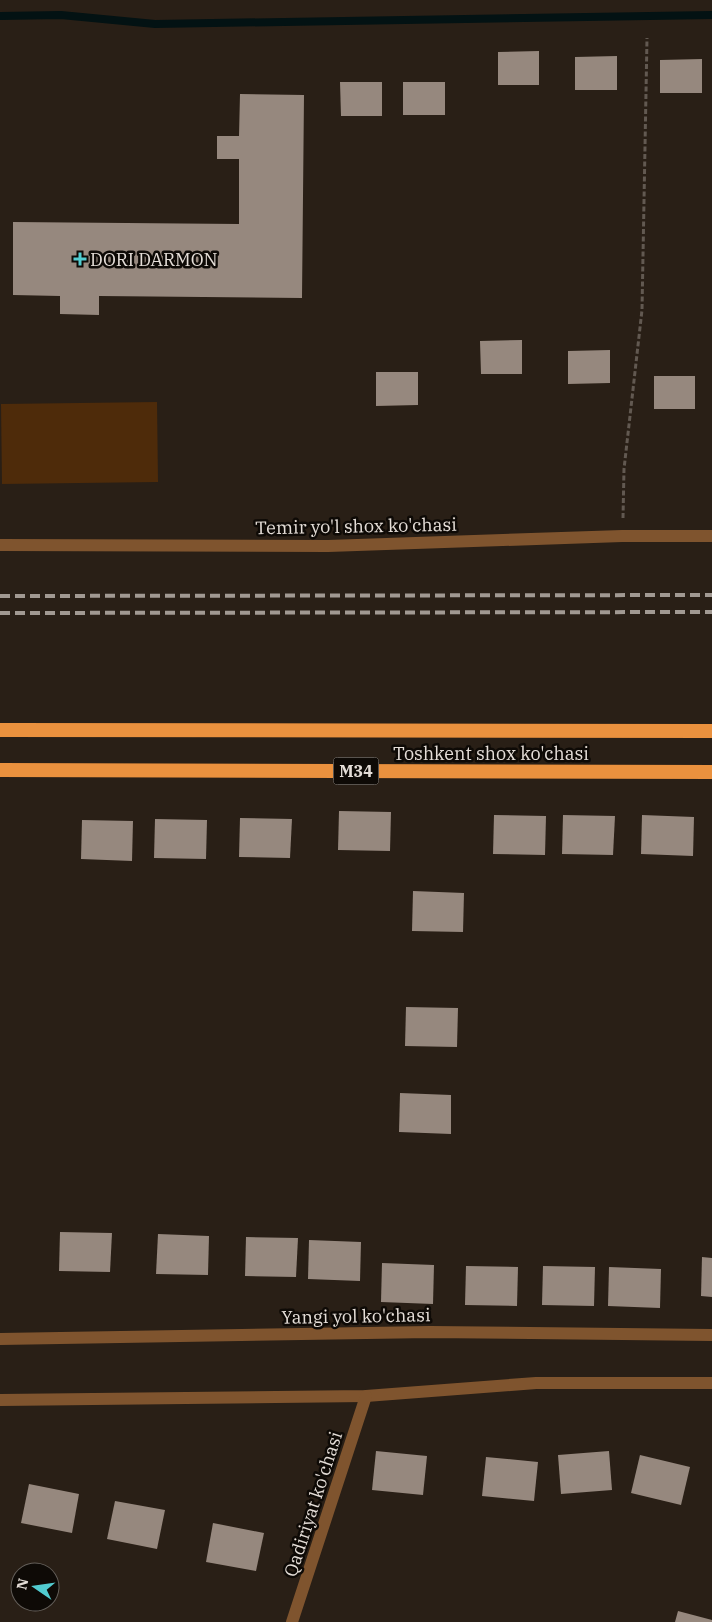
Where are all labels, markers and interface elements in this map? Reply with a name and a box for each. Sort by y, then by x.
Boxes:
place label: DORI DARMON [90,248,218,271]
marker: DORI DARMON [74,253,86,265]
street label: Temir yo'l shox ko'chasi [255,513,457,539]
street label: Toshkent shox ko'chasi [393,742,589,765]
road number: M34 [334,758,378,784]
street label: Yangi yol ko'chasi [281,1303,431,1329]
street label: Qadiriyat ko'chasi [279,1428,347,1580]
north arrow [10,1562,60,1612]
text: N [12,1577,32,1591]

